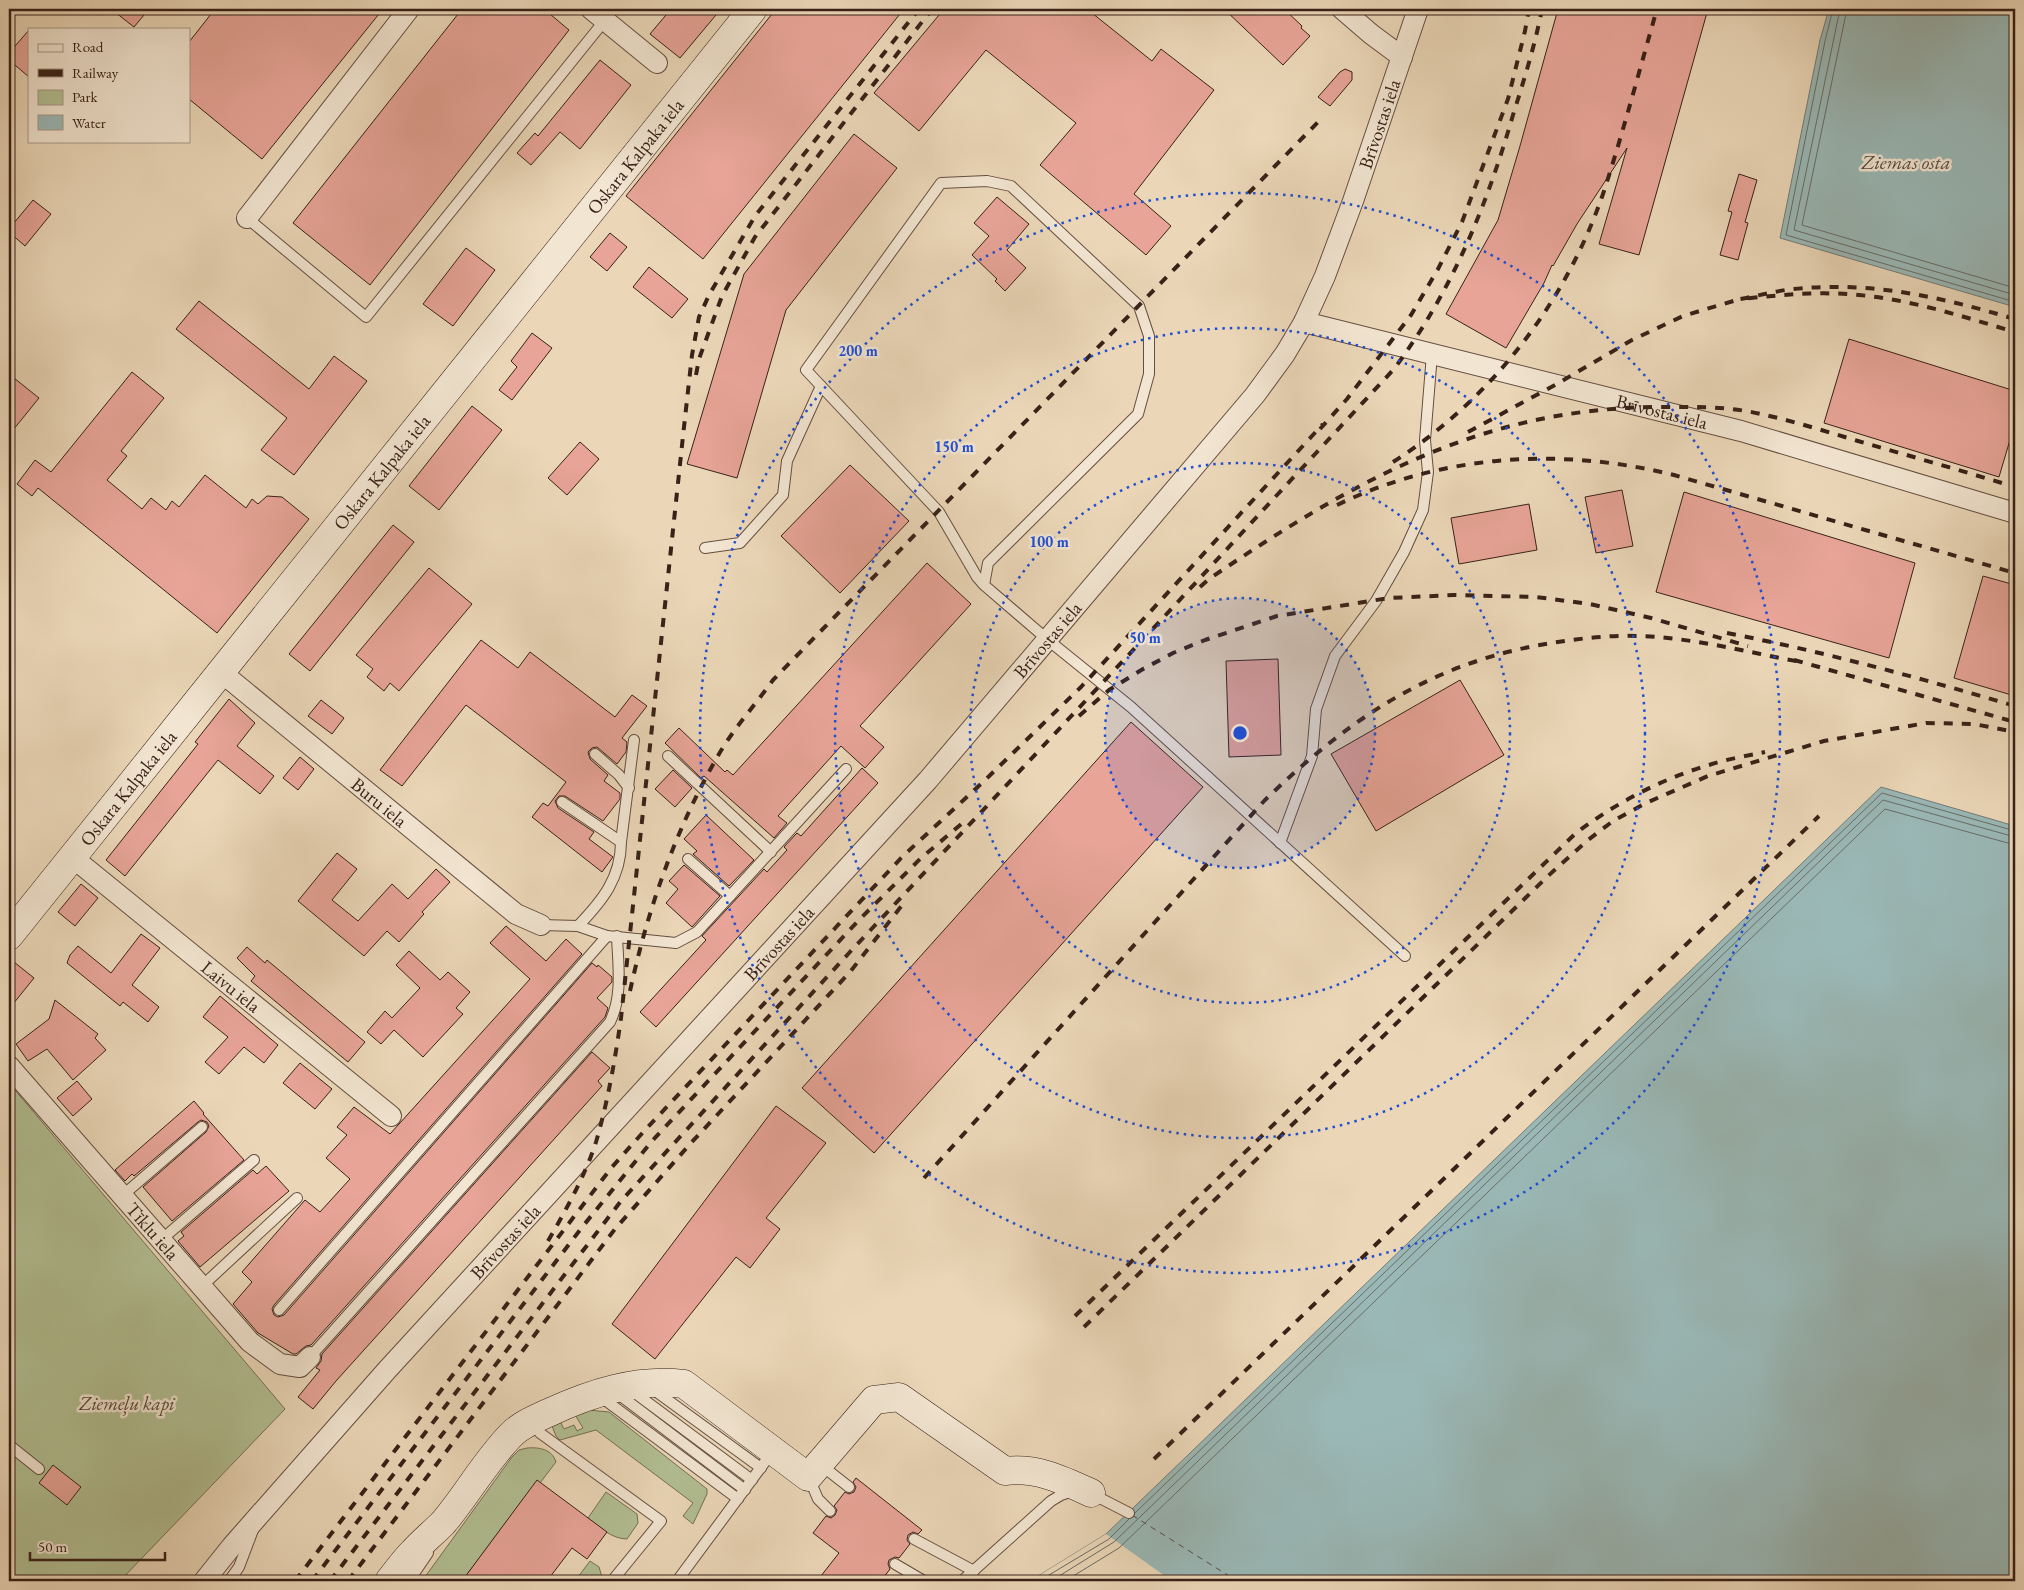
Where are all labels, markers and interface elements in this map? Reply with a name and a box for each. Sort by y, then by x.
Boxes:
legend [28,28,190,142]
text: Road [72,37,104,56]
text: Railway [72,63,119,82]
street label: Brīvostas iela [1352,75,1406,172]
text: Park [72,87,99,106]
street label: Oskara Kalpaka iela [581,93,689,219]
text: Water [72,113,106,132]
water label: Ziemas osta [1861,149,1950,175]
text: 200 m [838,341,878,360]
street label: Brīvostas iela [1614,388,1711,435]
street label: Oskara Kalpaka iela [327,409,436,535]
text: 150 m [934,437,974,456]
text: 100 m [1029,532,1069,551]
street label: Brīvostas iela [1007,596,1087,683]
text: 50 m [1129,628,1161,647]
street label: Oskara Kalpaka iela [74,724,182,851]
centre of rings [1231,724,1249,742]
street label: Buru iela [346,772,413,833]
street label: Brīvostas iela [738,900,820,986]
street label: Laivu iela [196,955,266,1018]
street label: Tīklu iela [121,1197,185,1265]
street label: Brīvostas iela [464,1198,546,1284]
park label: Ziemeļu kapi [78,1391,176,1416]
scale bar [30,1530,165,1562]
text: 50 m [38,1537,67,1556]

